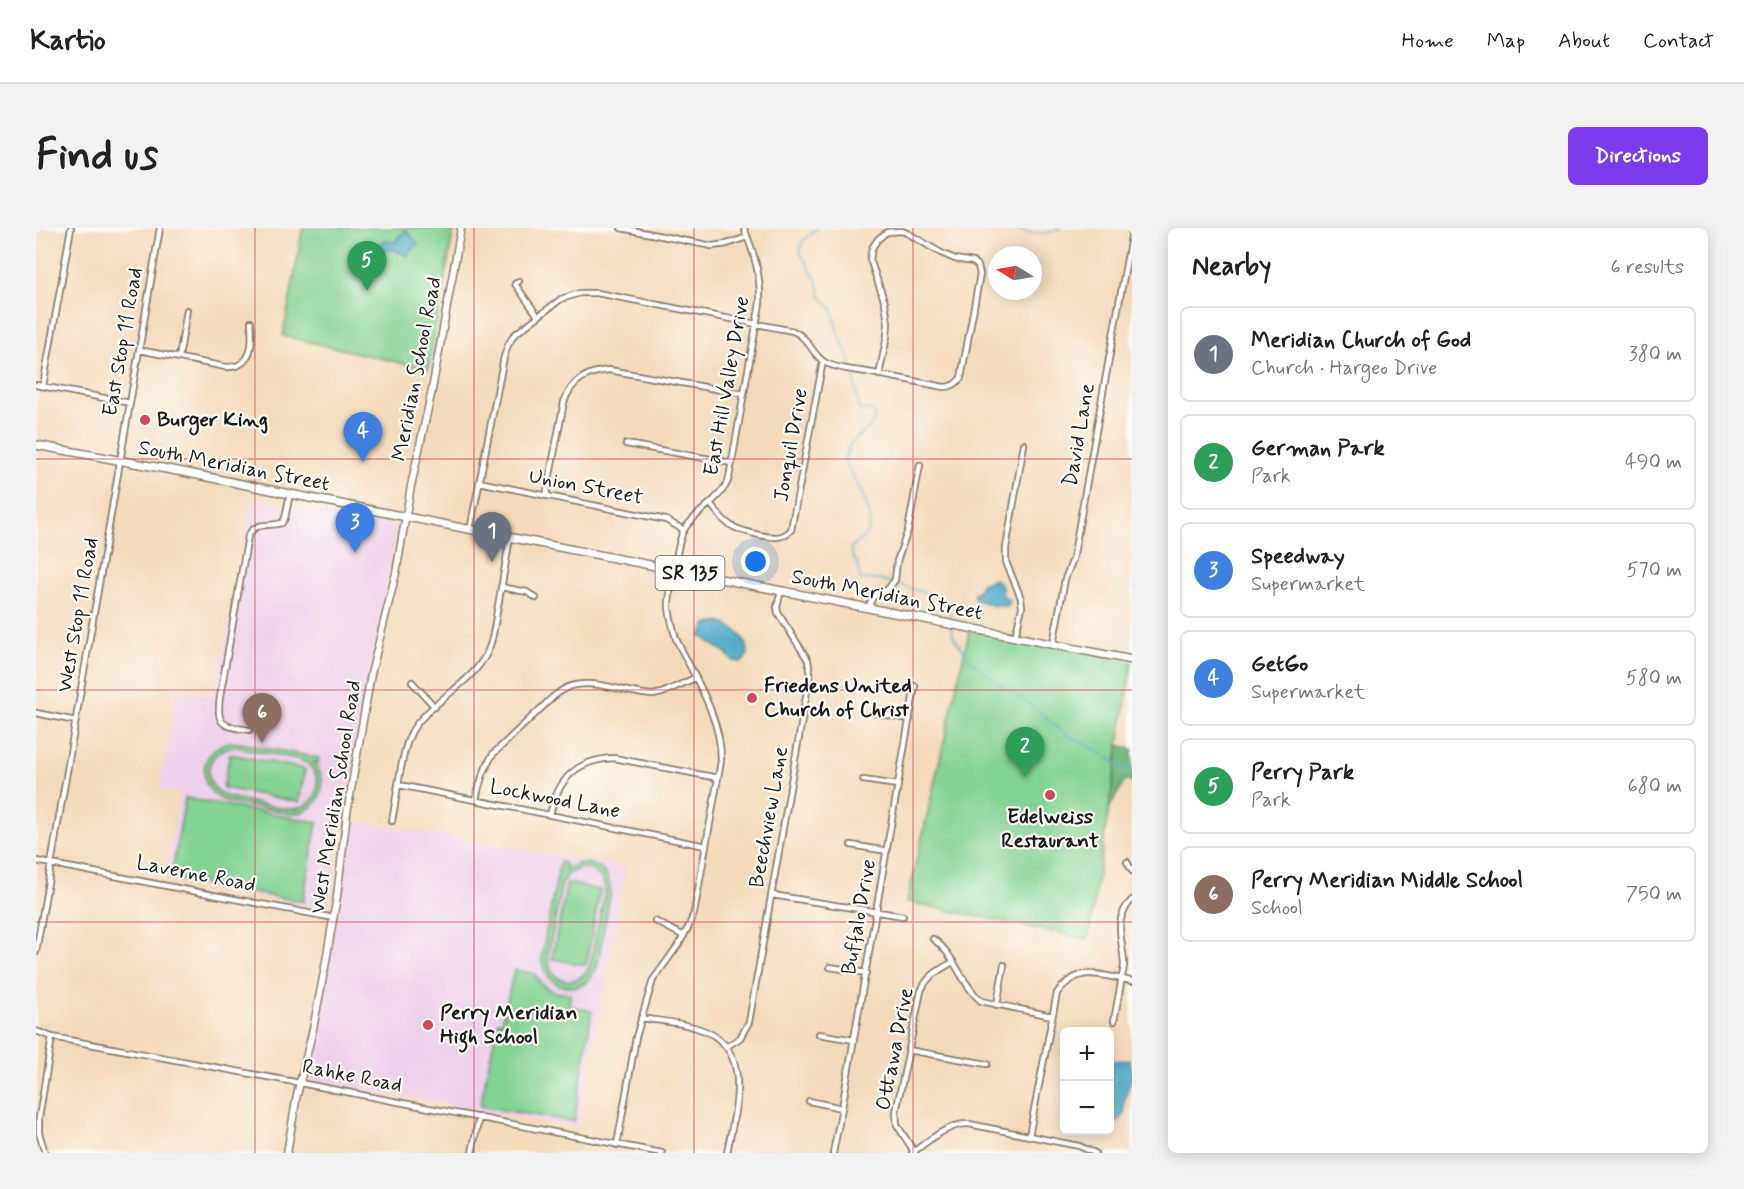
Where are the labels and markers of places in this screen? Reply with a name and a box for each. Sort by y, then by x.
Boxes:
pin: 5 [348,242,386,291]
place label: Burger King [157,406,268,436]
pin: 4 [344,412,382,462]
marker: Burger King [138,413,152,427]
pin: 3 [336,504,374,553]
pin: 1 [472,512,512,562]
place label: Friedens United Church of Christ [764,672,912,724]
marker: Friedens United Church of Christ [745,691,759,705]
pin: 6 [242,694,282,743]
pin: 2 [1006,728,1044,777]
marker: Edelweiss Restaurant [1043,788,1057,802]
place label: Edelweiss Restaurant [1001,803,1099,855]
place label: Perry Meridian High School [440,999,578,1053]
marker: Perry Meridian High School [421,1018,435,1032]

